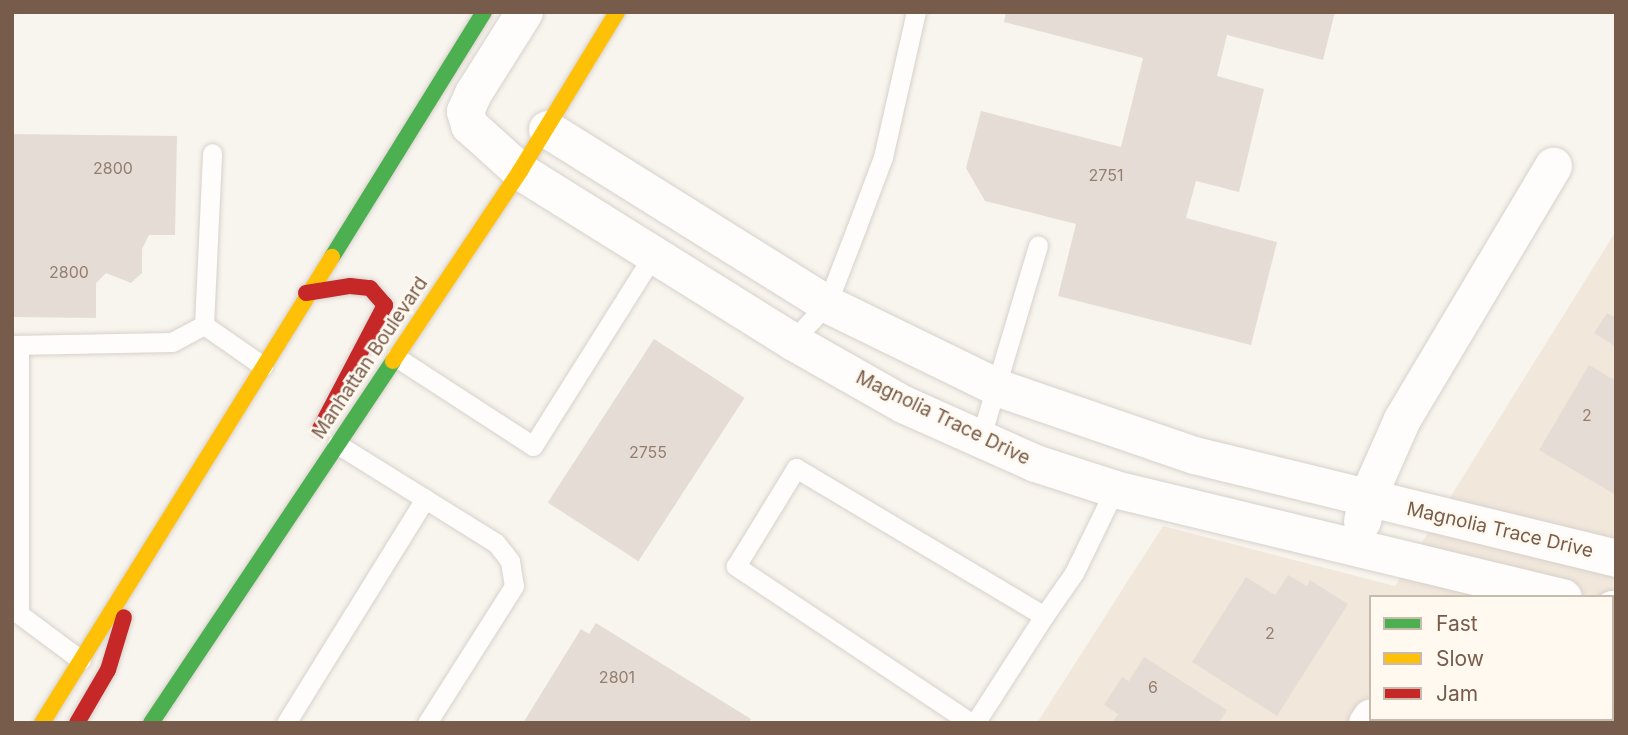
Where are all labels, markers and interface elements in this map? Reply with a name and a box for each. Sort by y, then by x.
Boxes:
house number: 2800 [93,158,133,178]
house number: 2751 [1089,165,1123,185]
house number: 2800 [49,262,89,282]
street label: Manhattan Boulevard [307,273,433,443]
street label: Magnolia Trace Drive [852,366,1034,470]
house number: 2 [1582,405,1592,425]
house number: 2755 [629,442,667,462]
street label: Magnolia Trace Drive [1405,497,1595,563]
legend [1369,595,1614,721]
text: Fast [1436,611,1478,636]
house number: 2 [1265,623,1275,643]
text: Slow [1436,646,1484,671]
house number: 2801 [599,667,635,687]
house number: 6 [1148,677,1158,697]
text: Jam [1436,681,1478,706]

